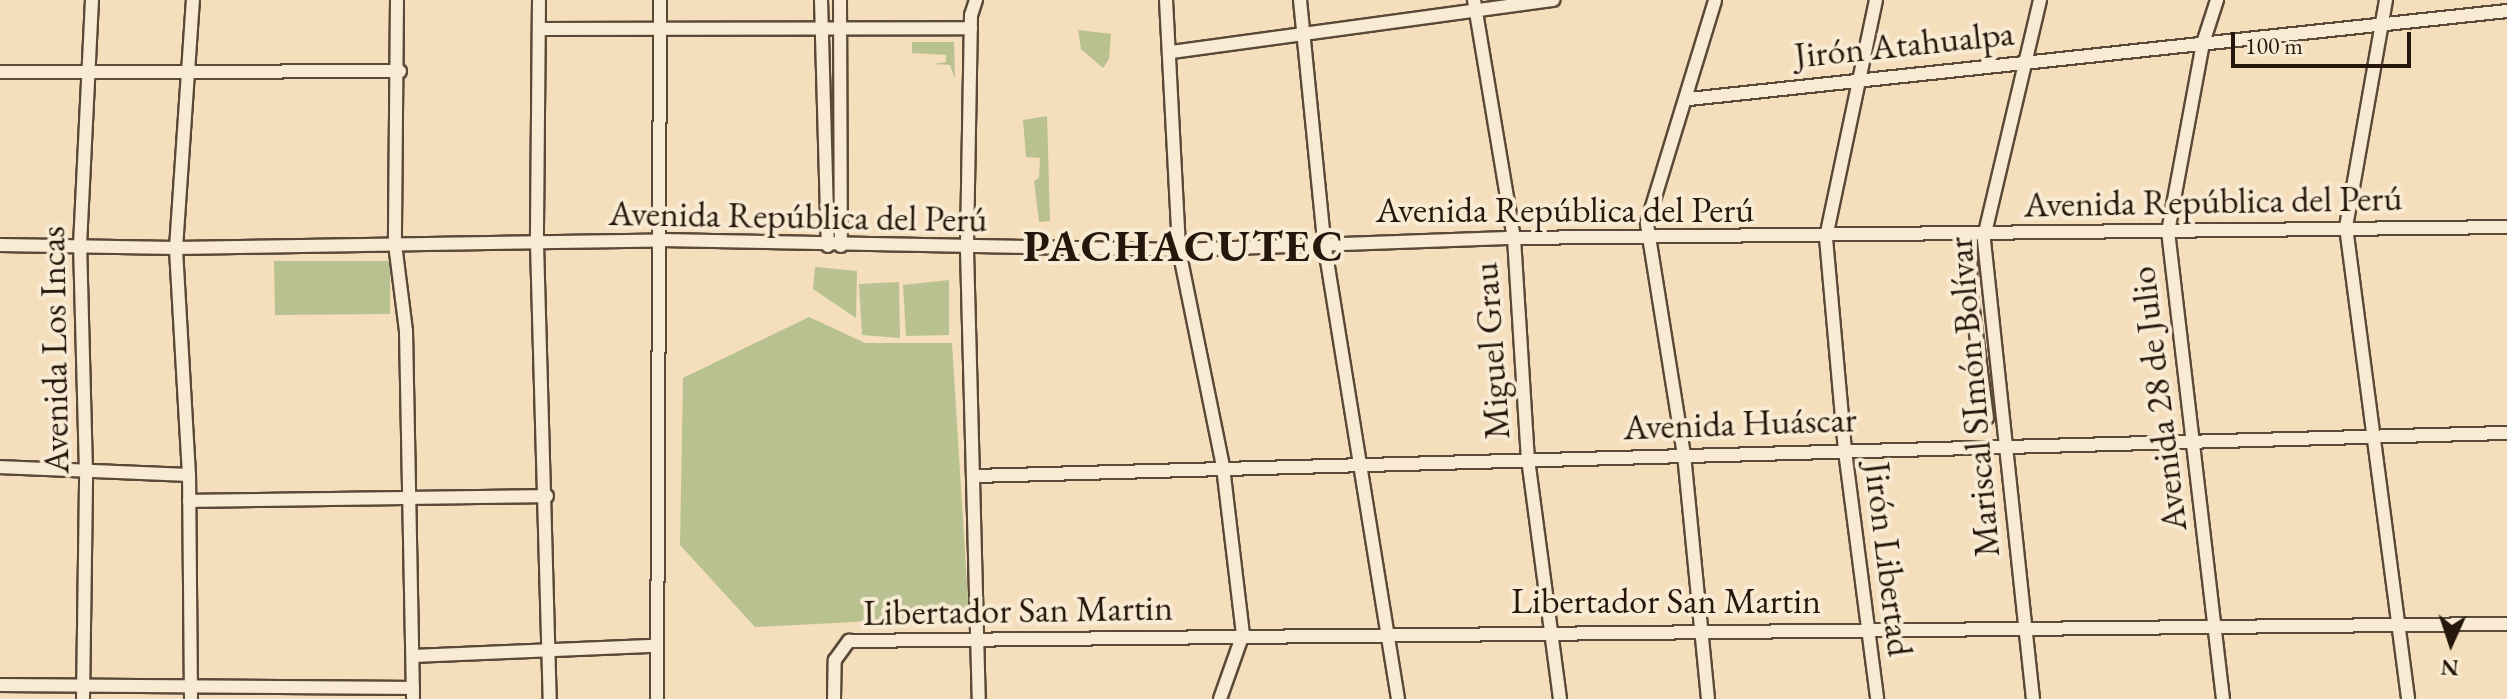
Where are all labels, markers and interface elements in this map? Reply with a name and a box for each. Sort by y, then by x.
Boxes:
street label: Jirón Atahualpa [1792,11,2016,77]
scale bar [2235,16,2415,66]
text: 100 m [2245,30,2303,61]
street label: Avenida República del Perú [2023,176,2403,226]
street label: Avenida República del Perú [1376,188,1754,232]
street label: Avenida República del Perú [608,191,988,241]
district label: PACHACUTEC [1023,220,1345,272]
street label: Avenida Los Incas [30,226,78,474]
street label: Mariscal SImón Bolívar [1937,235,2009,559]
street label: Miguel Grau [1463,261,1519,441]
street label: Avenida 28 de Julio [2120,264,2196,534]
street label: Avenida Huáscar [1623,397,1857,449]
street label: Jirón Libertad [1856,459,1922,659]
street label: Libertador San Martin [1511,579,1821,623]
street label: Libertador San Martin [863,586,1173,634]
north arrow [2411,603,2491,683]
text: N [2440,653,2459,682]

